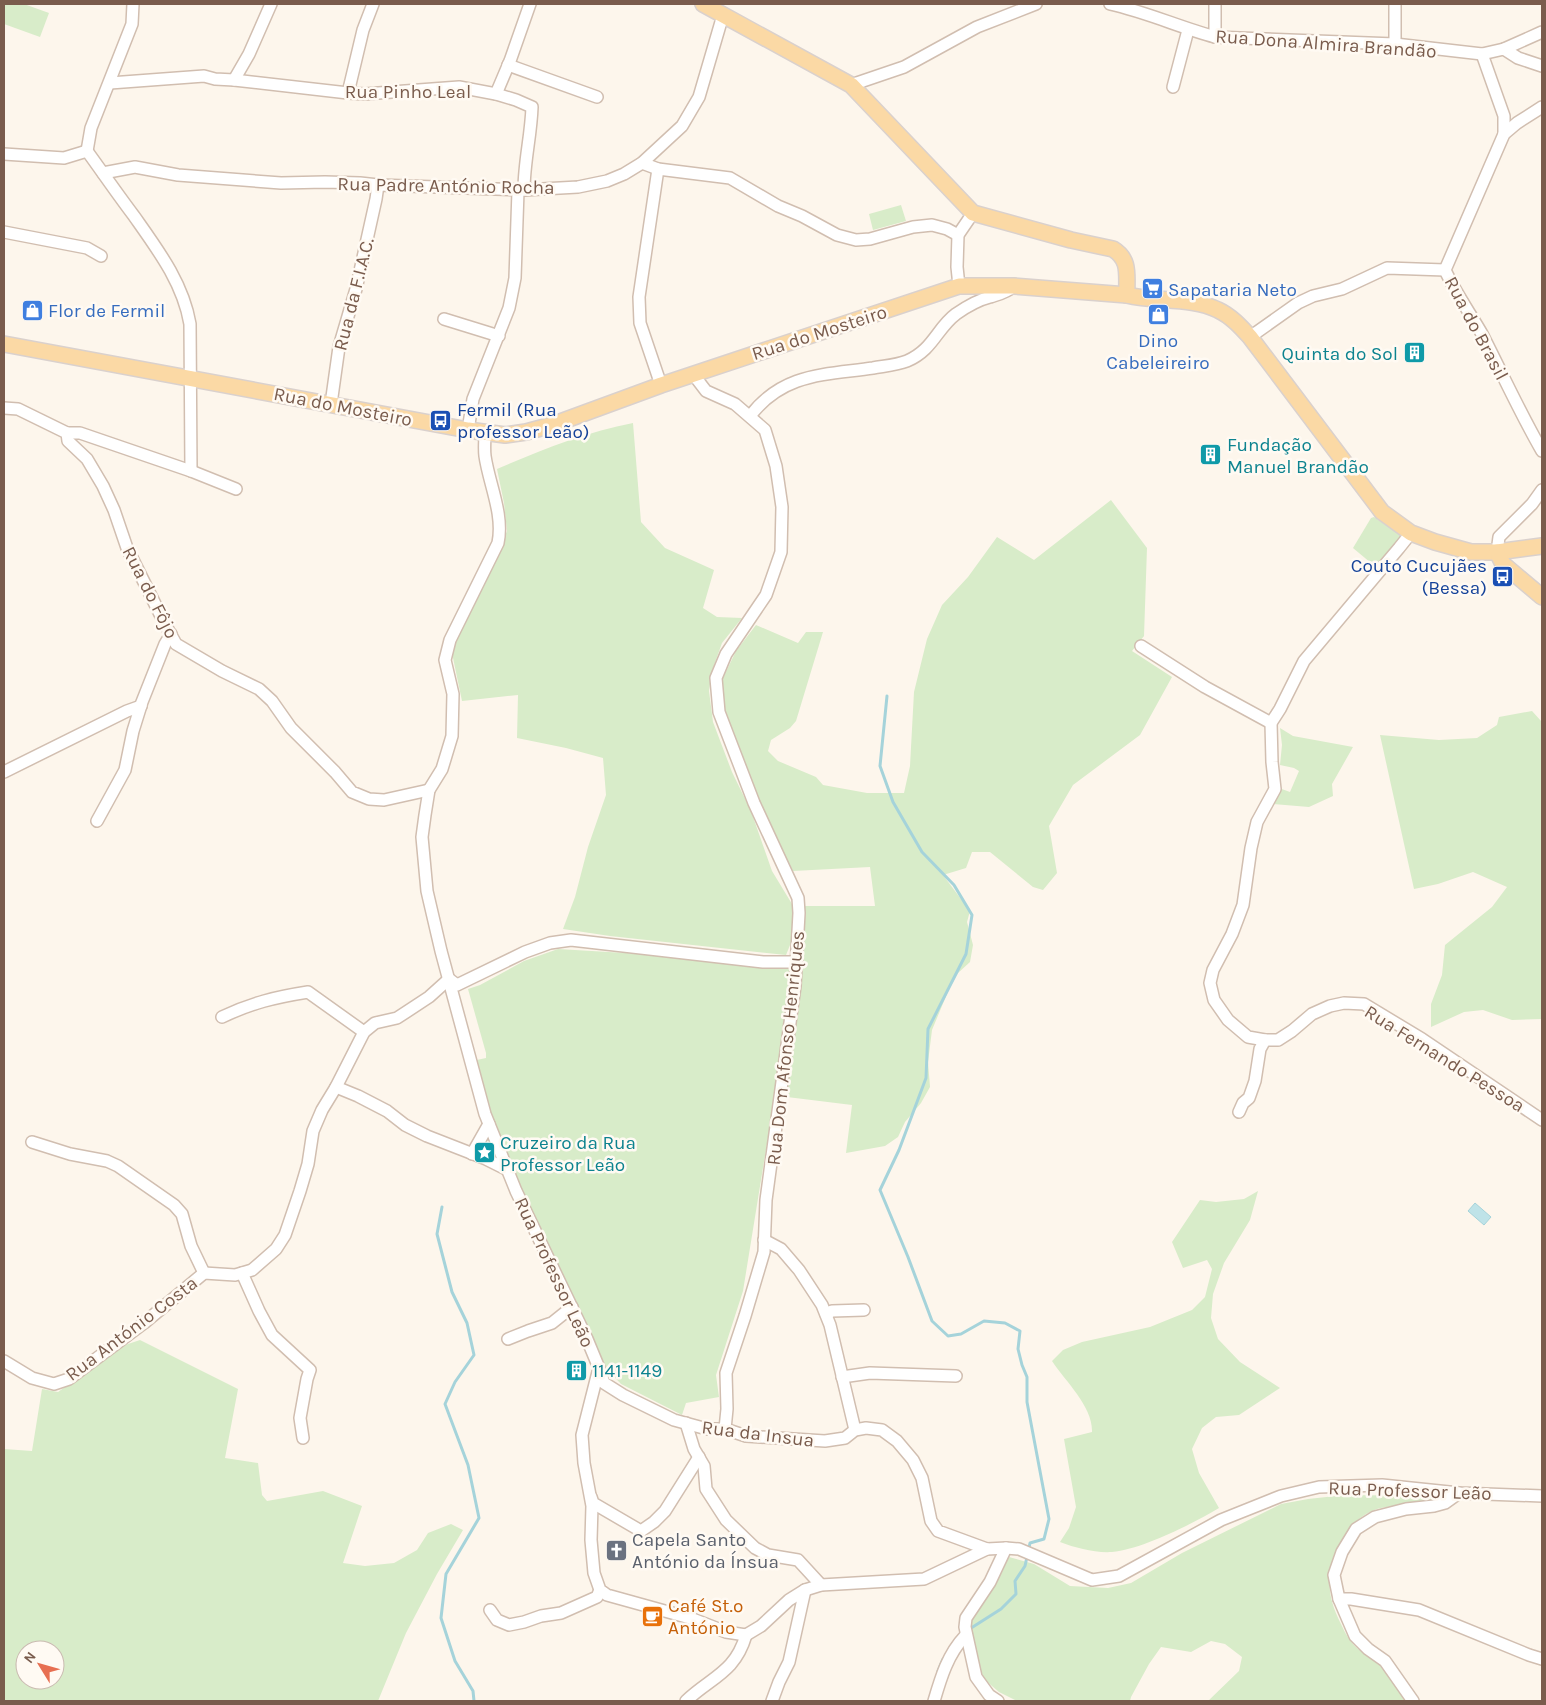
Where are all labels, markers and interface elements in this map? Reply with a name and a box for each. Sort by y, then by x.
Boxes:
street label: Rua Dona Almira Brandão [1215,25,1437,63]
street label: Rua Pinho Leal [345,81,471,103]
street label: Rua Padre António Rocha [337,173,555,199]
street label: Rua da F.I.A.C. [329,235,379,353]
street label: Rua do Brasil [1440,273,1513,384]
supermarket icon: Sapataria Neto [1140,277,1164,301]
place label: Sapataria Neto [1168,279,1297,301]
shop icon: Flor de Fermil [20,298,44,322]
place label: Flor de Fermil [48,300,165,322]
street label: Rua do Mosteiro [749,301,890,365]
shop icon: Dino Cabeleireiro [1146,302,1170,326]
place label: Dino Cabeleireiro [1106,330,1210,374]
building icon: Quinta do Sol [1402,341,1426,365]
place label: Quinta do Sol [1282,343,1398,365]
street label: Rua do Mosteiro [272,383,414,431]
place label: Fermil (Rua professor Leão) [457,399,590,443]
bus stop icon: Fermil (Rua professor Leão) [429,408,453,432]
place label: Fundação Manuel Brandão [1227,434,1369,478]
building icon: Fundação Manuel Brandão [1199,443,1223,467]
street label: Rua do Fôjo [118,543,183,642]
place label: Couto Cucujães (Bessa) [1351,555,1487,599]
bus stop icon: Couto Cucujães (Bessa) [1491,564,1515,588]
street label: Rua Dom Afonso Henriques [763,930,809,1167]
street label: Rua Fernando Pessoa [1360,1001,1529,1117]
place label: Cruzeiro da Rua Professor Leão [500,1132,636,1176]
place icon: Cruzeiro da Rua Professor Leão [472,1141,496,1165]
street label: Rua Professor Leão [510,1194,599,1351]
street label: Rua António Costa [61,1272,202,1386]
building icon: 1141-1149 [564,1358,588,1382]
place label: 1141-1149 [592,1360,662,1382]
street label: Rua da Insua [700,1416,815,1452]
street label: Rua Professor Leão [1328,1477,1492,1505]
place label: Capela Santo António da Ínsua [632,1529,779,1573]
church icon: Capela Santo António da Ínsua [604,1538,628,1562]
place label: Café St.º António [668,1595,743,1639]
cafe icon: Café St.º António [640,1604,664,1628]
north arrow [15,1640,65,1690]
text: N [20,1648,40,1667]

